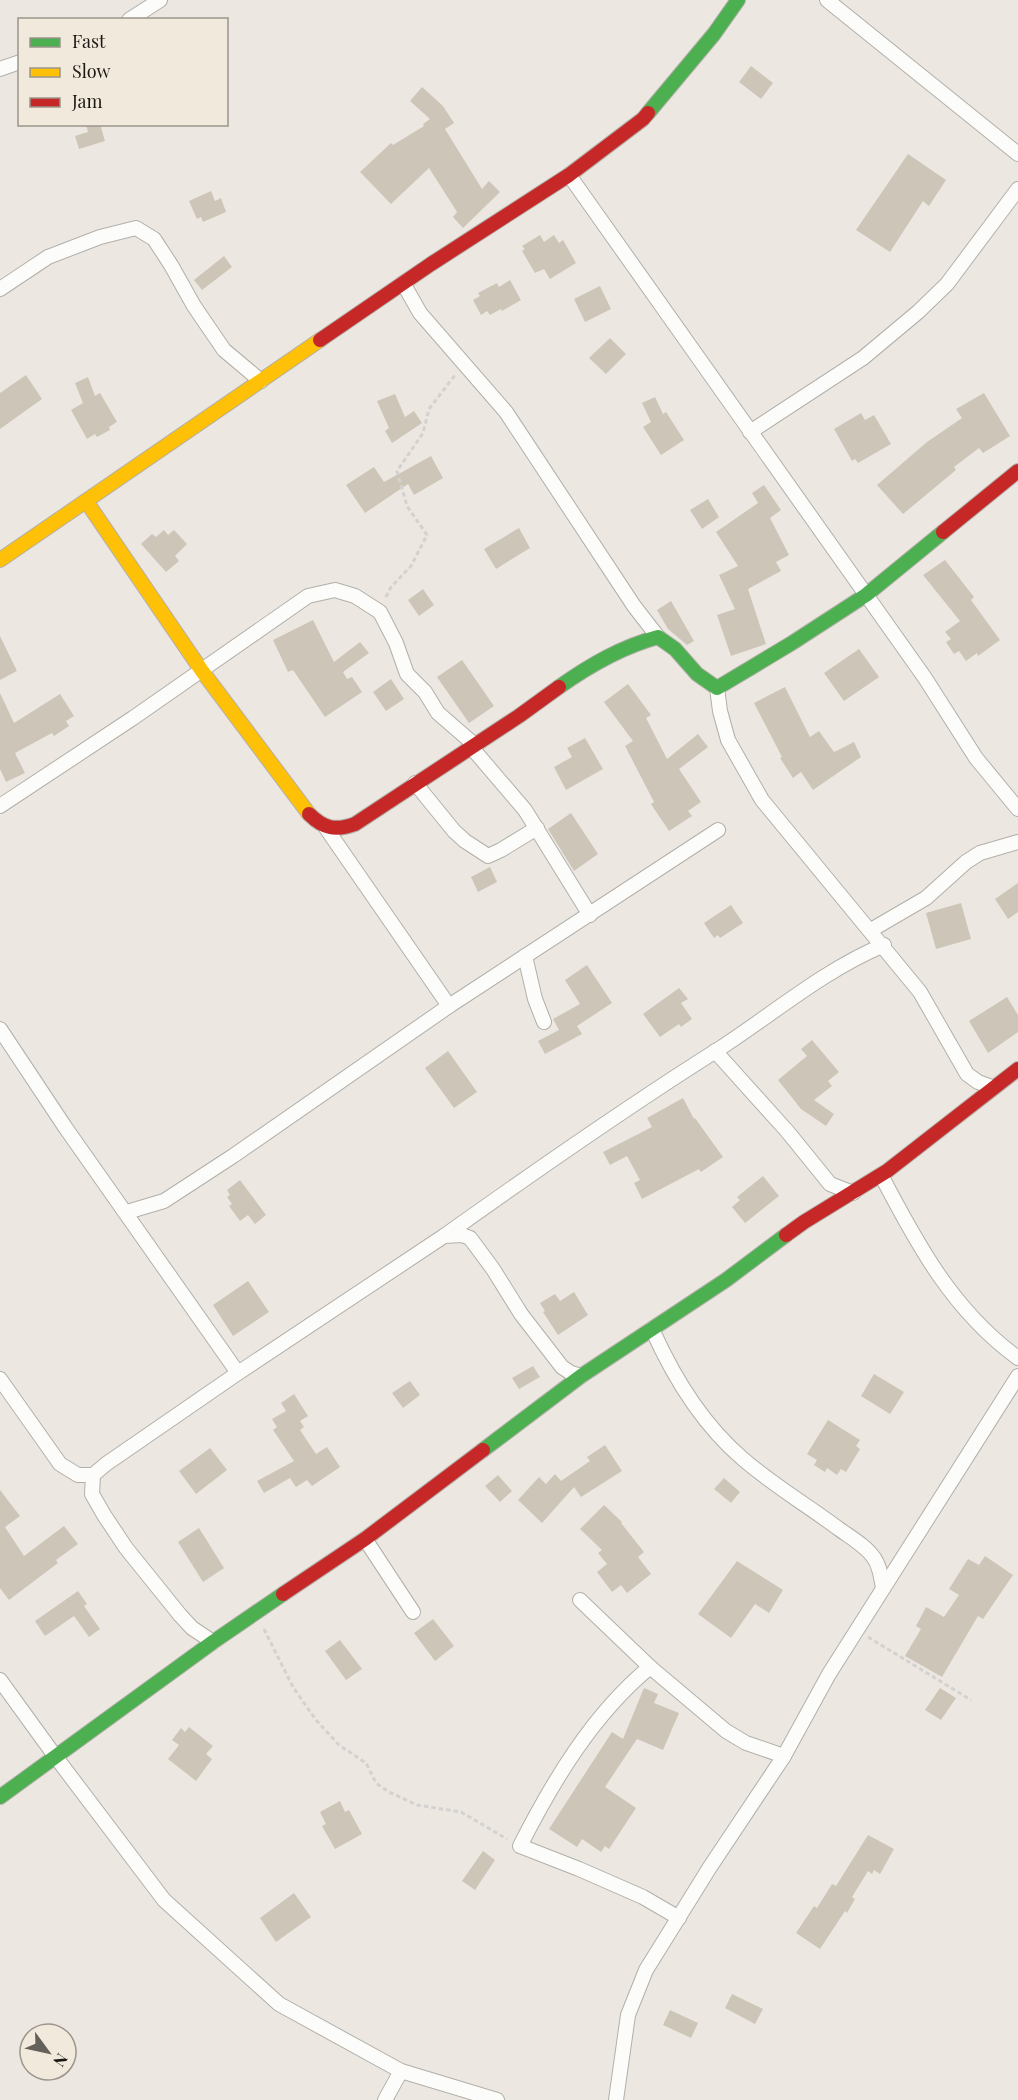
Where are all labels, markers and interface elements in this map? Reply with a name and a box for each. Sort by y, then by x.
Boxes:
legend [18,18,228,126]
text: Fast [72,29,106,53]
text: Slow [72,59,110,83]
text: Jam [71,89,102,113]
north arrow [18,2022,78,2082]
text: N [49,2050,73,2071]

